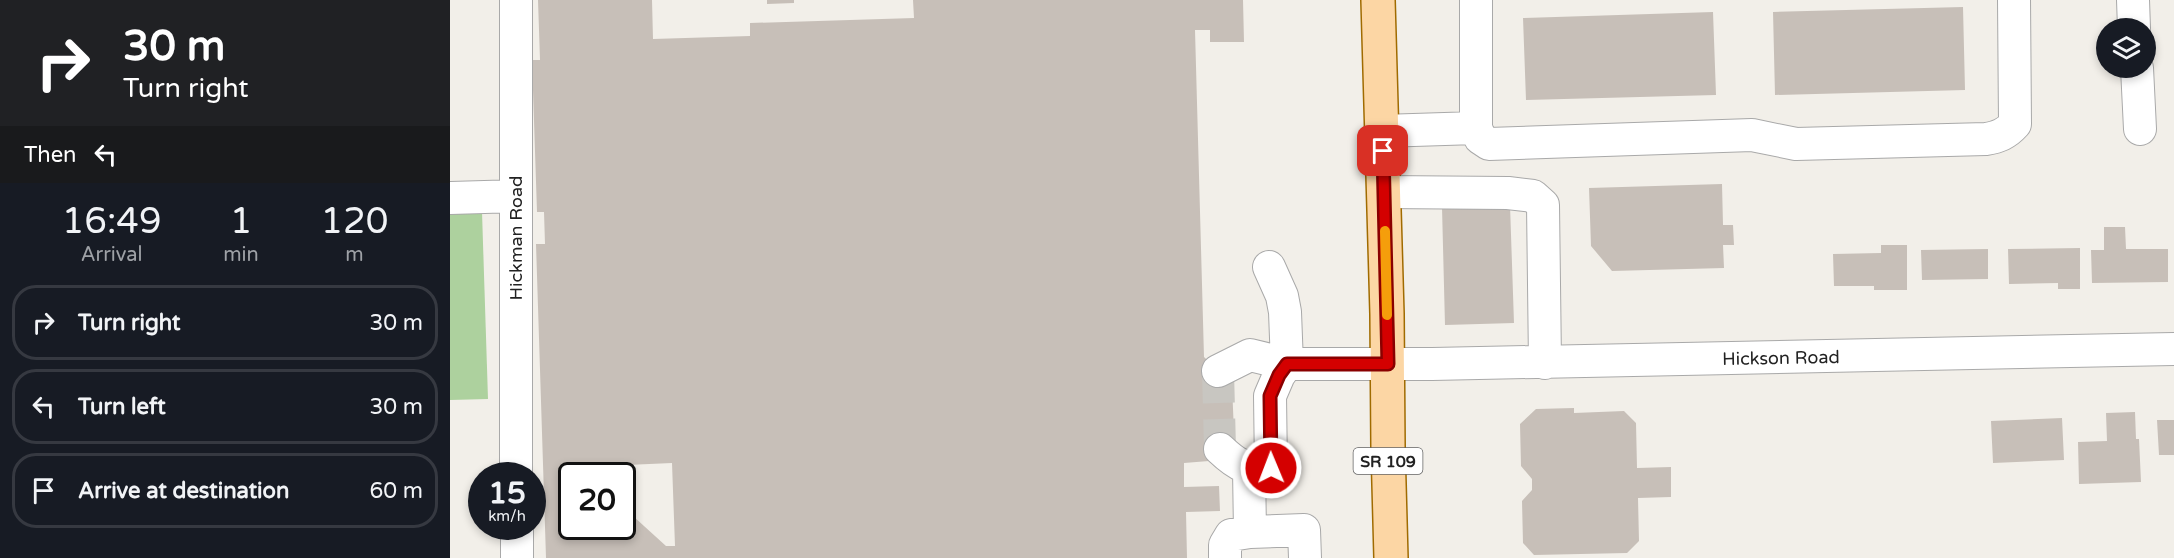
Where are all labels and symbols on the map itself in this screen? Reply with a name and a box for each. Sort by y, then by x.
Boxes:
pin [1357,125,1408,176]
street label: Hickman Road [505,176,527,300]
street label: Hickson Road [1722,346,1840,370]
position arrow [1239,436,1303,500]
road number: SR 109 [1354,448,1422,474]
speed limit sign: 20 [558,462,636,540]

